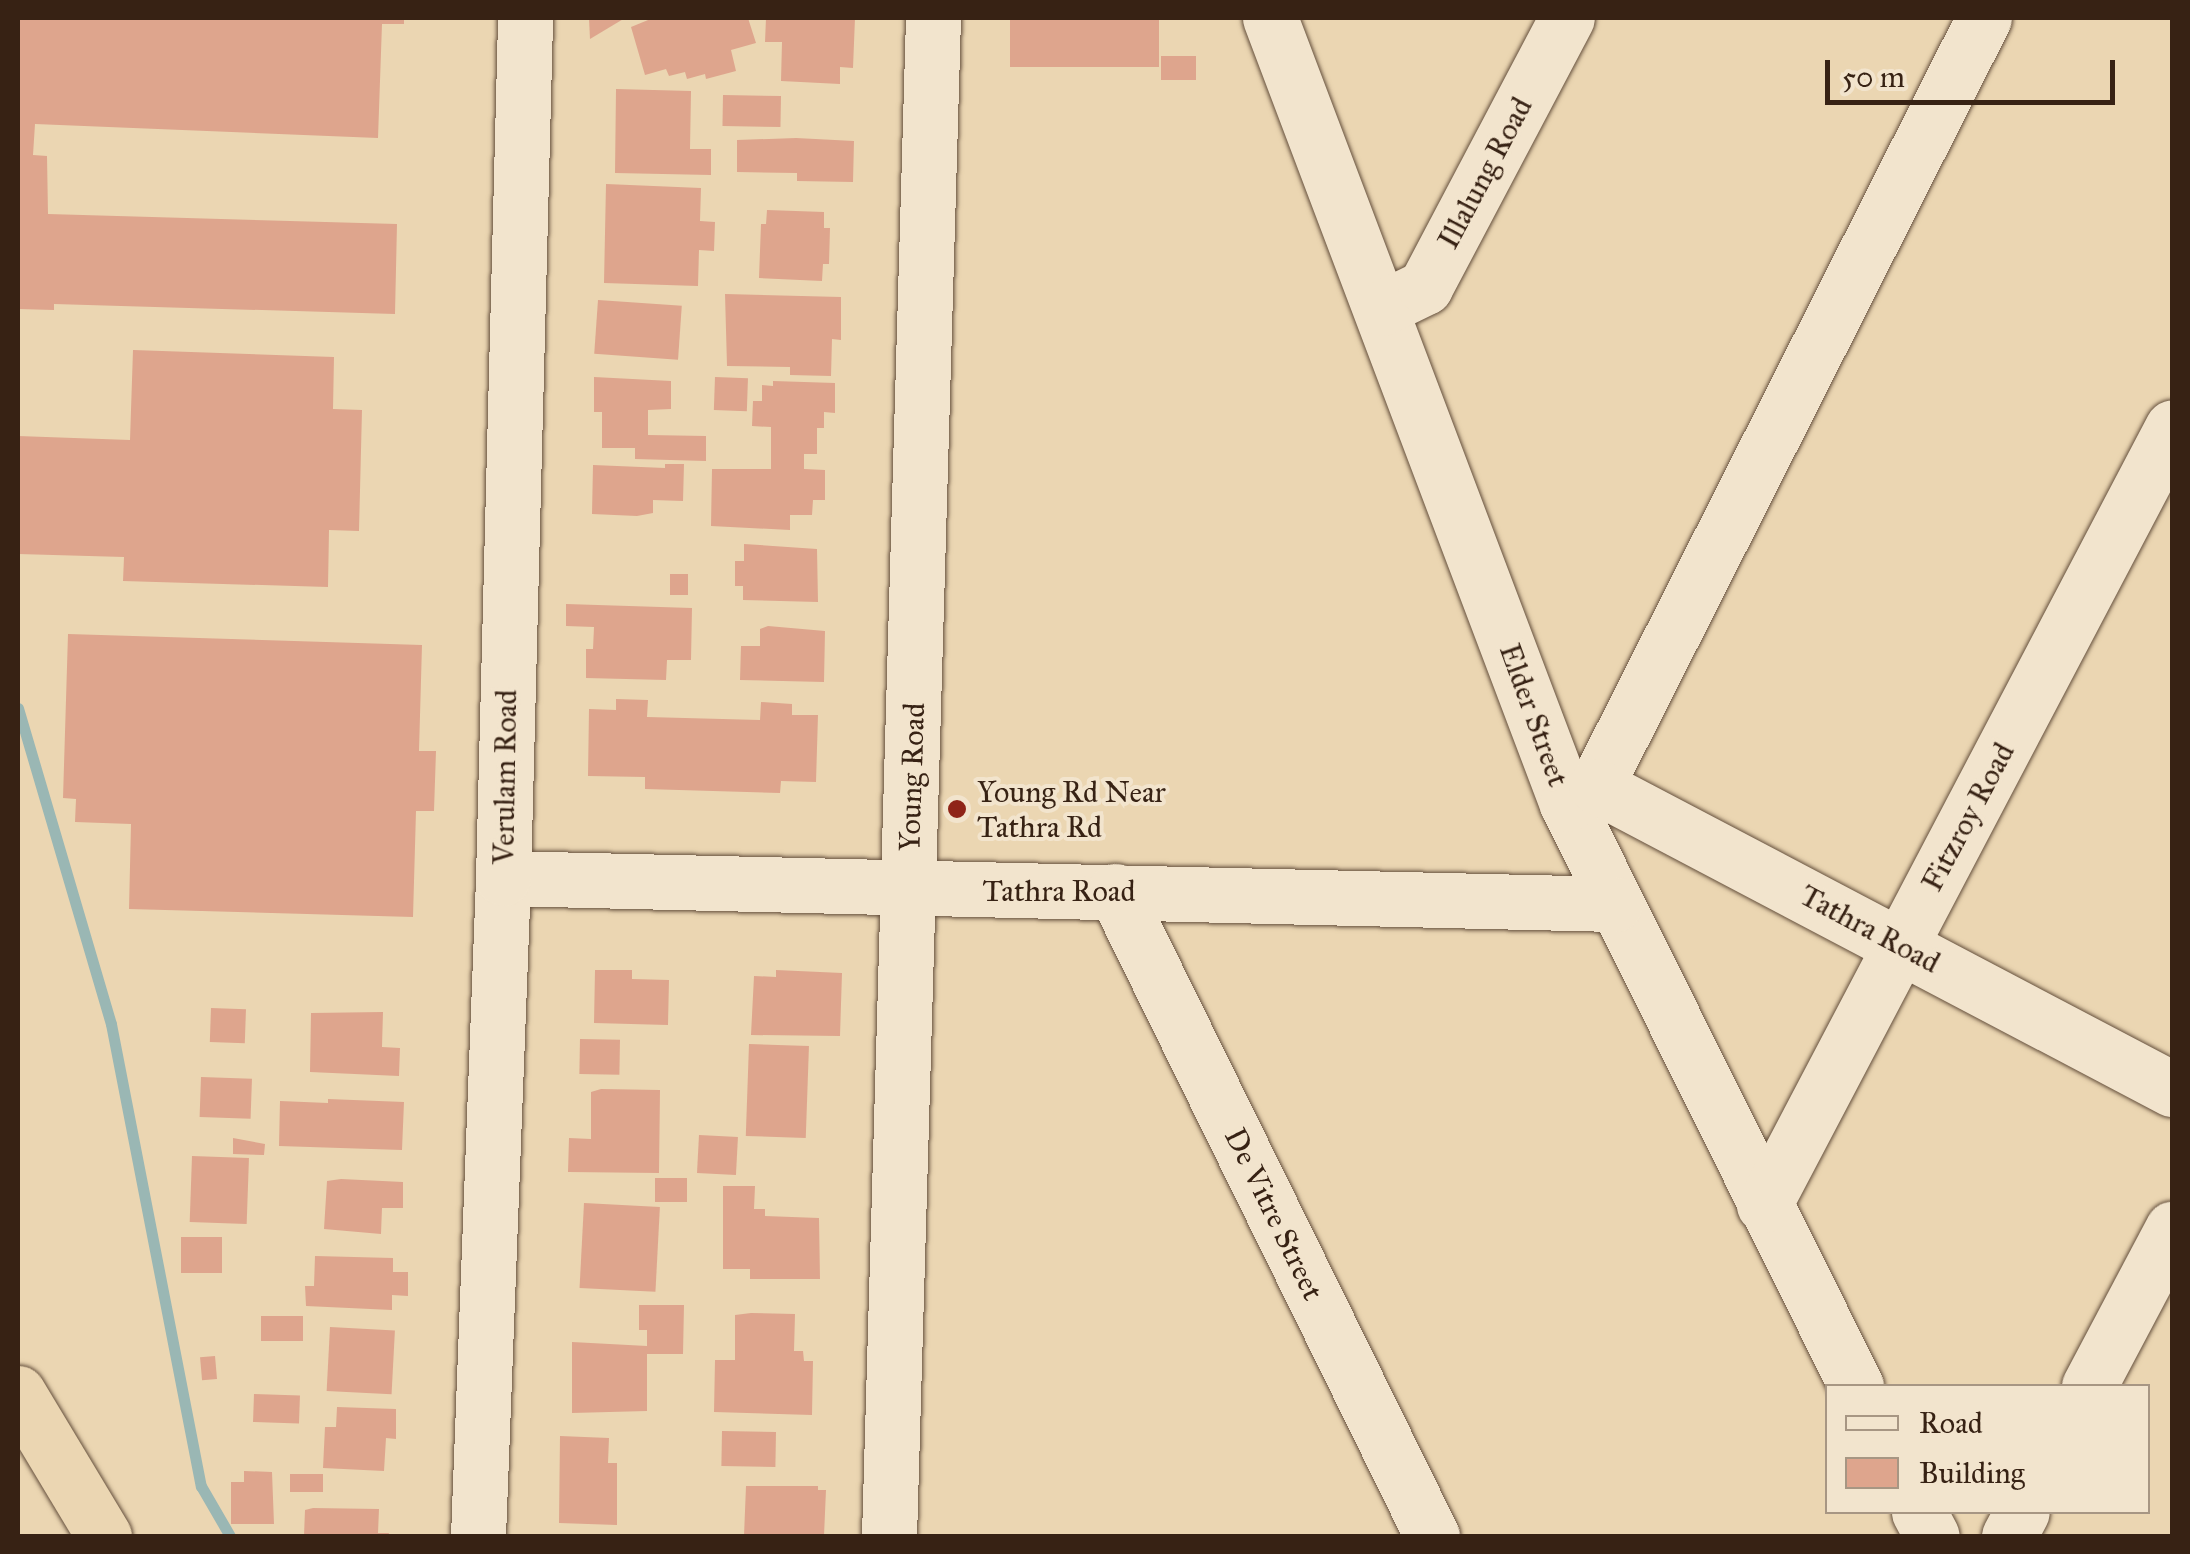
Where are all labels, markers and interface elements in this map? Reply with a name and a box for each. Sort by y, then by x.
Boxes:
scale bar [1830,40,2120,102]
text: 50 m [1842,59,1905,95]
street label: Illalung Road [1430,91,1540,255]
street label: Elder Street [1492,639,1576,791]
street label: Verulam Road [485,689,525,865]
street label: Young Road [891,702,933,852]
street label: Fitzroy Road [1914,737,2022,897]
place label: Young Rd Near Tathra Rd [977,774,1166,844]
marker: Young Rd Near Tathra Rd [946,798,968,820]
street label: Tathra Road [982,873,1136,909]
street label: Tathra Road [1794,877,1946,981]
street label: De Vitre Street [1217,1122,1331,1306]
legend [1825,1384,2150,1514]
text: Road [1919,1405,1983,1441]
text: Building [1919,1455,2025,1491]

